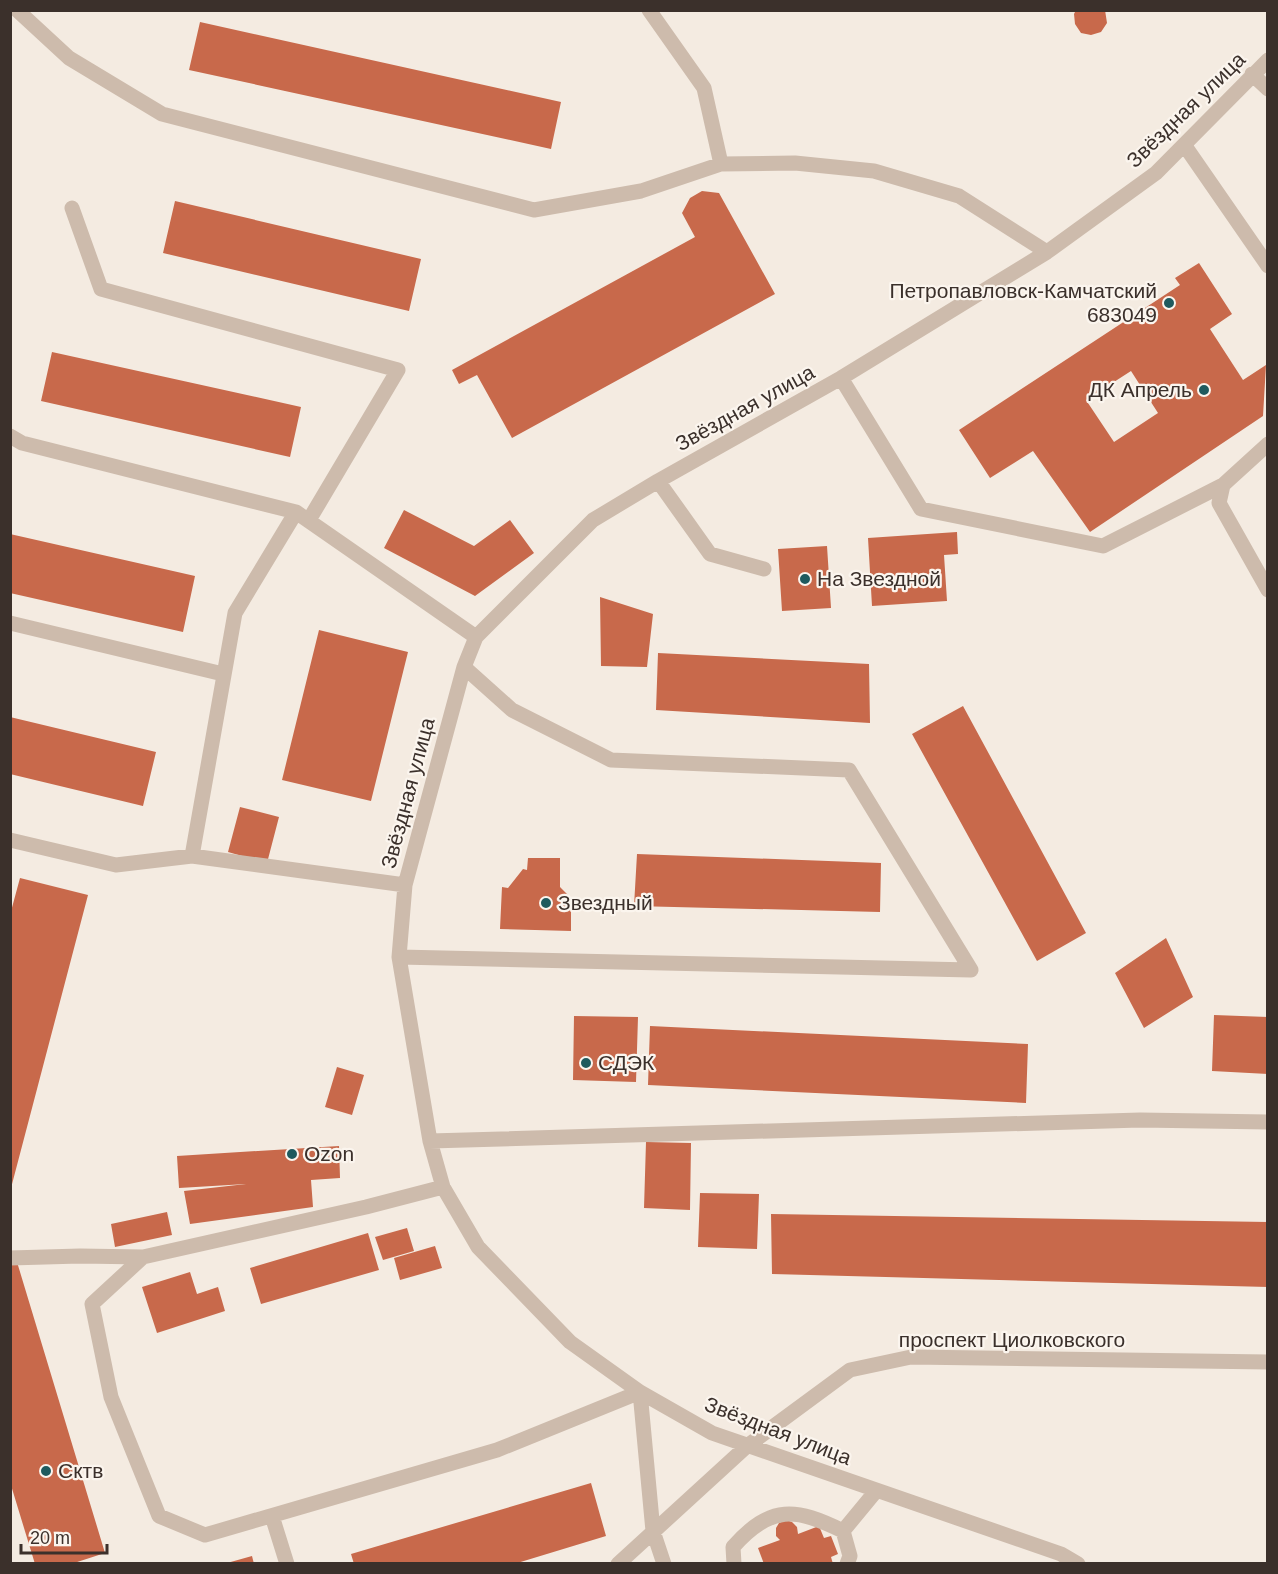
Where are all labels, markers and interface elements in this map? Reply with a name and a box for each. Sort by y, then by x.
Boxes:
street label: Звёздная улица [1122,47,1250,172]
place label: Петропавловск-Камчатский 683049 [889,279,1157,326]
marker: Петропавловск-Камчатский 683049 [1162,296,1176,310]
street label: Звёздная улица [671,360,818,455]
place label: ДК Апрель [1088,378,1192,401]
marker: ДК Апрель [1197,383,1211,397]
place label: На Звездной [817,567,941,590]
marker: На Звездной [798,572,812,586]
street label: Звёздная улица [376,715,439,871]
place label: Звездный [558,891,653,914]
marker: Звездный [539,896,553,910]
place label: СДЭК [598,1051,655,1074]
marker: СДЭК [579,1056,593,1070]
place label: Ozon [304,1142,354,1165]
marker: Ozon [285,1147,299,1161]
street label: проспект Циолковского [899,1328,1125,1351]
street label: Звёздная улица [702,1392,855,1469]
place label: Сктв [58,1459,103,1482]
marker: Сктв [39,1464,53,1478]
scale bar [21,1517,106,1555]
text: 20 m [30,1528,70,1548]

